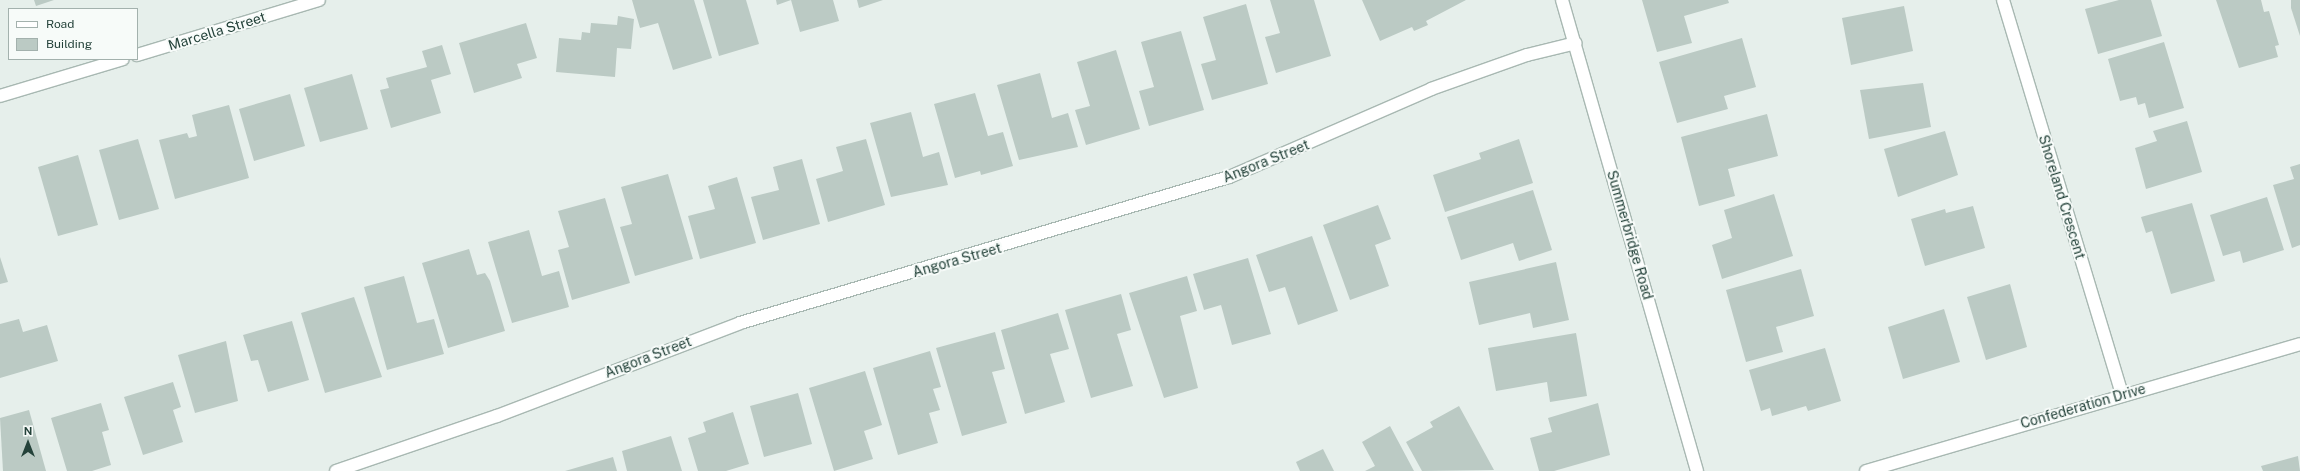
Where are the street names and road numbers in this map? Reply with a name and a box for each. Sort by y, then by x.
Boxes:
street label: Marcella Street [166,8,268,54]
street label: Shoreland Crescent [2035,133,2089,261]
street label: Angora Street [1220,136,1312,186]
street label: Summerbridge Road [1603,168,1657,302]
street label: Angora Street [911,239,1003,281]
street label: Angora Street [602,333,694,381]
street label: Confederation Drive [2018,380,2148,432]

